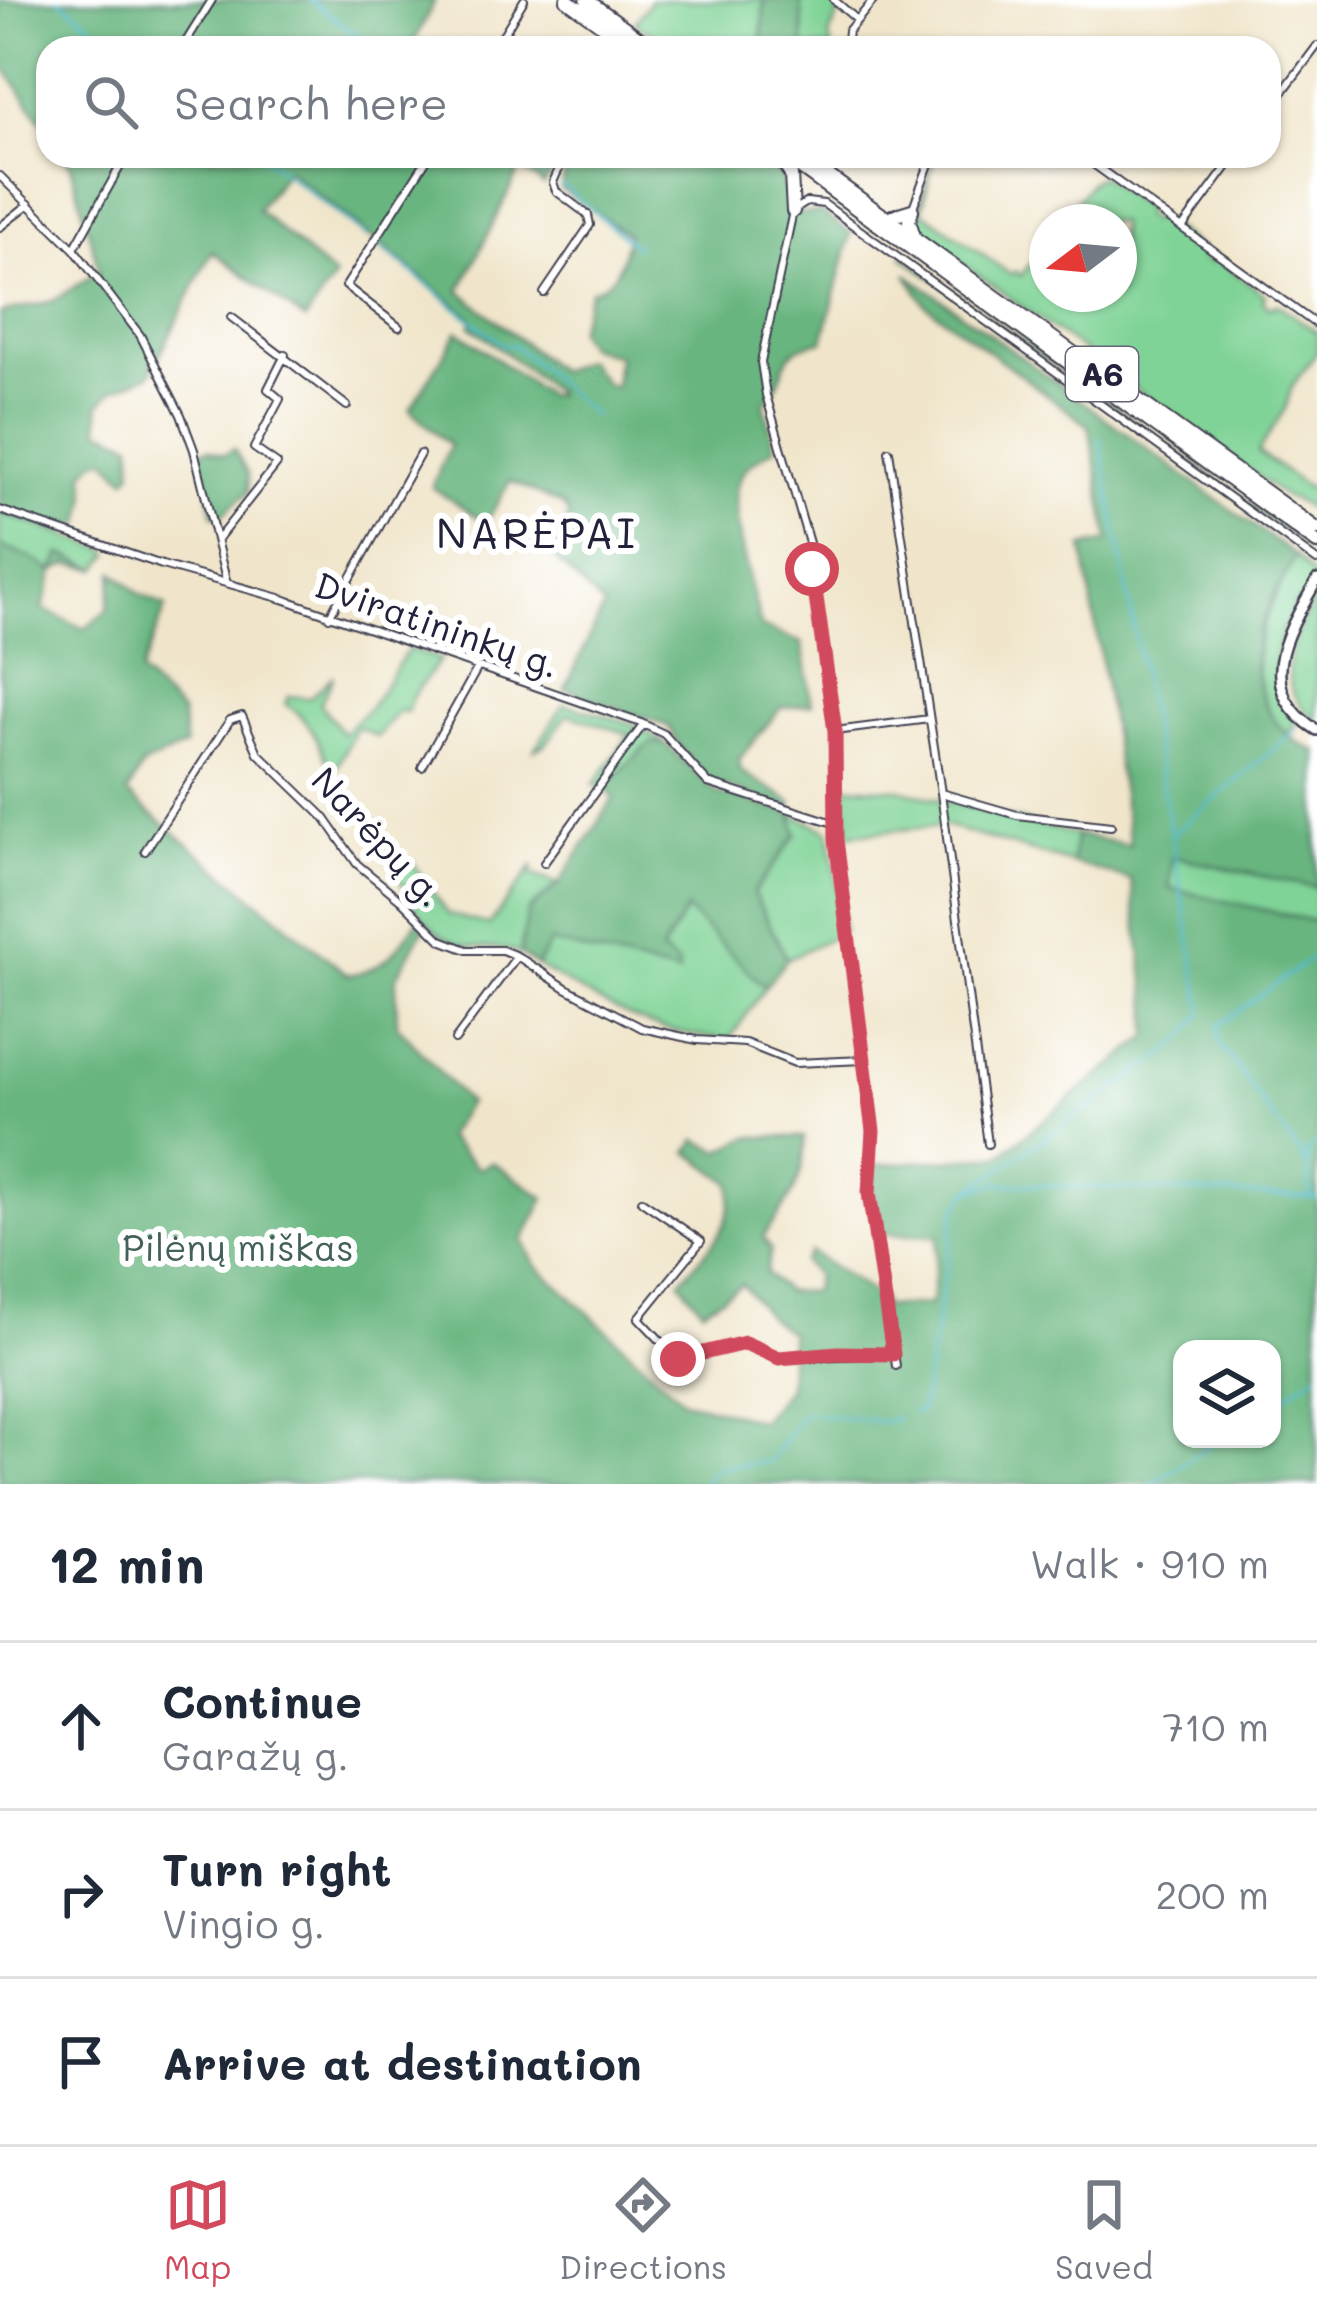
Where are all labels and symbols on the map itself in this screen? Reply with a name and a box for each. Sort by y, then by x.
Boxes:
north arrow [1029,204,1137,312]
road number: A6 [1066,347,1138,401]
district label: NARĖPAI [436,505,638,560]
route start [785,542,839,596]
street label: Dviratininkų g. [309,560,566,687]
street label: Narėpų g. [302,756,456,916]
park label: Pilėnų miškas [122,1223,354,1270]
route end [651,1332,705,1386]

